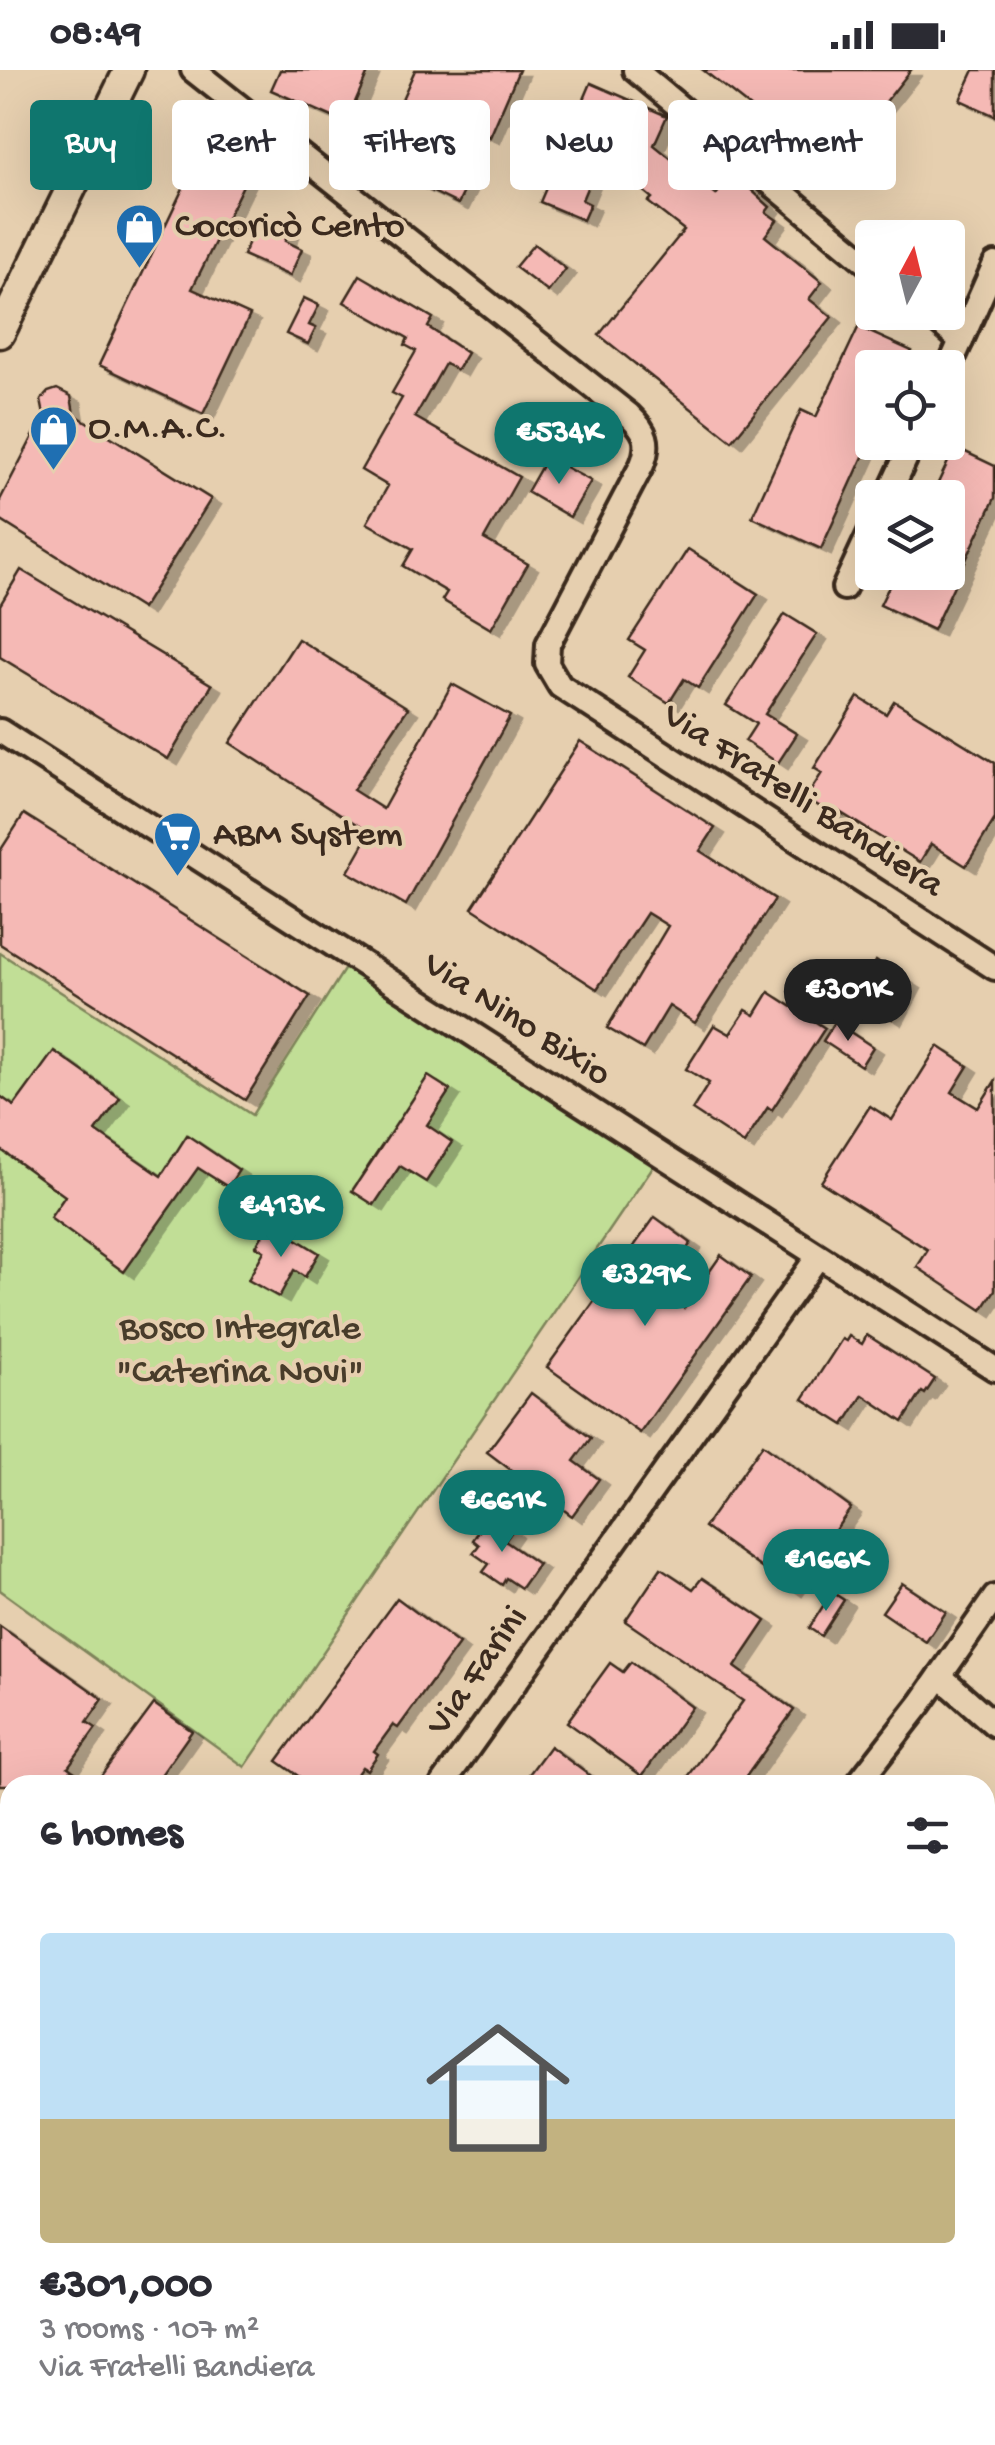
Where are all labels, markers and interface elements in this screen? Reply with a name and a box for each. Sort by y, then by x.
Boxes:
text: 08:49 [50,13,141,57]
chip: Buy [30,100,152,190]
chip: Rent [172,100,309,190]
chip: Filters [329,100,490,190]
chip: New [510,100,648,190]
chip: Apartment [668,100,896,190]
shop icon: Cocoricò Cento [114,202,166,270]
place label: Cocoricò Cento [175,206,405,250]
north arrow [855,220,965,330]
map controls [855,220,965,590]
button: locate [855,350,965,460]
pin: €534K [489,402,629,487]
shop icon: O.M.A.C. [27,404,79,472]
place label: O.M.A.C. [88,408,228,452]
text: €534K [516,415,602,453]
button: layers [855,480,965,590]
street label: Via Fratelli Bandiera [653,694,952,910]
supermarket icon: ABM System [152,810,204,878]
place label: ABM System [213,814,403,858]
street label: Via Nino Bixio [413,943,618,1098]
pin: €301K [778,959,918,1044]
text: €301K [806,972,890,1010]
pin: €413K [211,1175,351,1260]
text: €413K [240,1188,322,1226]
pin: €329K [575,1244,715,1329]
text: €329K [603,1257,688,1295]
park label: Bosco Integrale "Caterina Novi" [116,1308,364,1396]
pin: €661K [432,1470,572,1555]
text: €661K [461,1483,543,1521]
pin: €166K [756,1529,896,1614]
text: €166K [785,1542,867,1580]
street label: Via Farini [418,1599,539,1746]
icon: filters [900,1808,955,1863]
text: 6 homes [40,1811,183,1860]
icon: home [408,1998,588,2178]
text: €301,000 [40,2263,212,2312]
text: 3 rooms · 107 m² [40,2312,259,2350]
text: Via Fratelli Bandiera [40,2350,314,2388]

